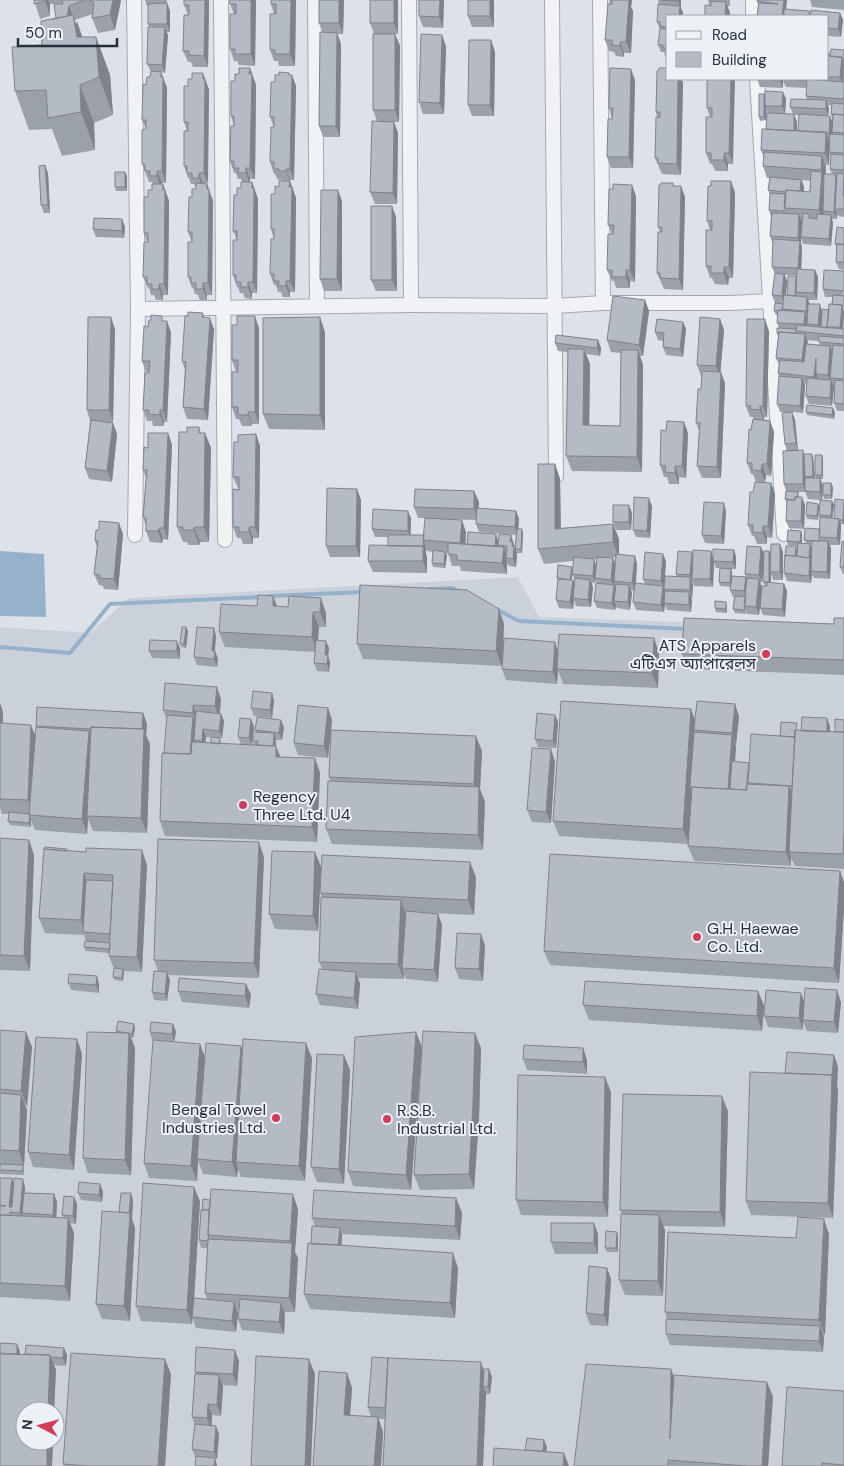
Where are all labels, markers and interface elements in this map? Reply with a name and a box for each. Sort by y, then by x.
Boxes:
scale bar [18,15,116,47]
legend [666,15,829,80]
text: 50 m [25,23,62,43]
text: Road [712,25,747,45]
text: Building [712,50,767,70]
place label: ATS Apparels এটিএস অ্যাপারেলস [630,635,757,674]
marker: ATS Apparels এটিএস অ্যাপারেলস [760,648,772,660]
place label: Regency Three Ltd. U4 [253,786,351,825]
marker: Regency Three Ltd. U4 [237,799,249,811]
place label: G.H. Haewae Co. Ltd. [707,918,799,957]
marker: G.H. Haewae Co. Ltd. [691,931,703,943]
place label: Bengal Towel Industries Ltd. [162,1099,266,1138]
place label: R.S.B. Industrial Ltd. [397,1100,496,1139]
marker: Bengal Towel Industries Ltd. [270,1112,282,1124]
marker: R.S.B. Industrial Ltd. [381,1113,393,1125]
north arrow [15,1401,65,1451]
text: N [18,1419,37,1431]

